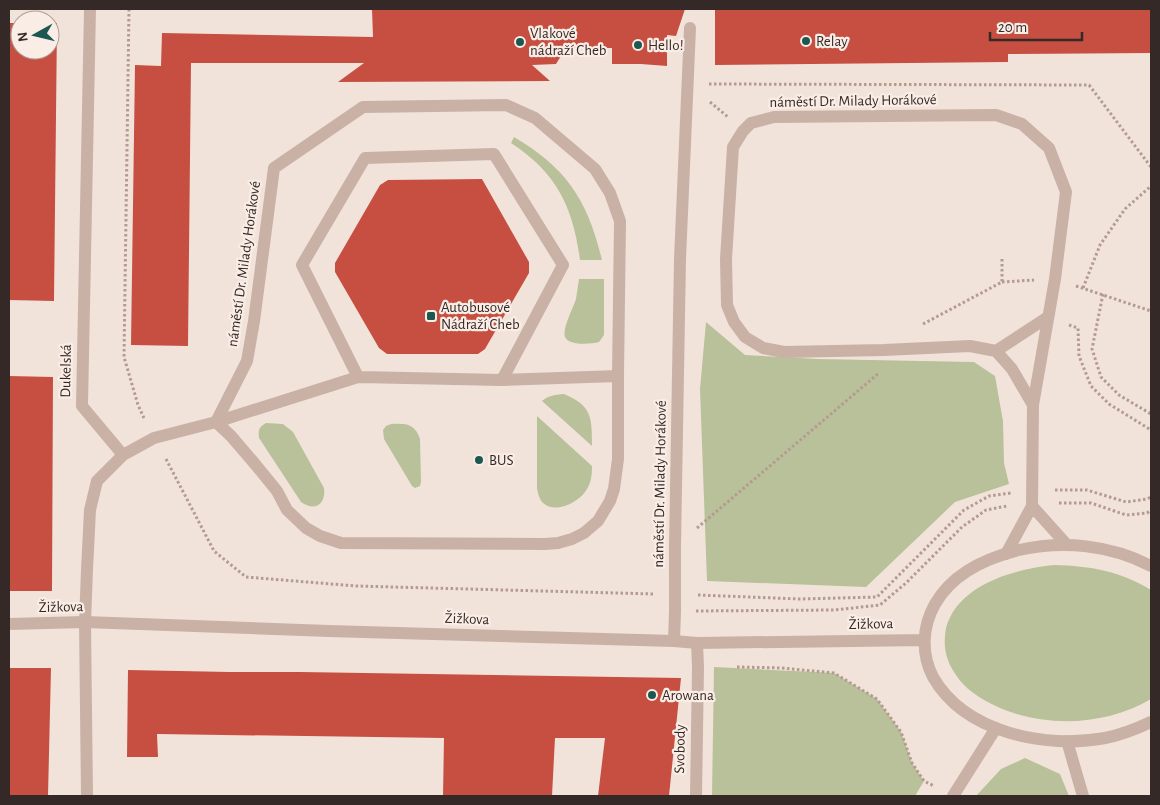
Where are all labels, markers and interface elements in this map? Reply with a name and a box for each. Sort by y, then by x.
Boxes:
north arrow [10,10,60,60]
scale bar [990,10,1082,42]
text: 20 m [998,20,1027,35]
place label: Vlakové nádraží Cheb [530,26,607,58]
text: N [16,31,31,42]
place label: Relay [816,34,848,49]
marker: Relay [800,35,812,47]
marker: Vlakové nádraží Cheb [514,36,526,48]
place label: Hello! [648,38,684,53]
marker: Hello! [632,39,644,51]
street label: náměstí Dr. Milady Horákové [769,92,937,110]
street label: náměstí Dr. Milady Horákové [225,180,263,348]
place label: Autobusové Nádraží Cheb [441,300,520,332]
marker: Autobusové Nádraží Cheb [425,310,437,322]
street label: Dukelská [58,344,74,398]
street label: náměstí Dr. Milady Horákové [651,400,669,568]
place label: BUS [489,453,514,468]
marker: BUS [473,454,485,466]
street label: Žižkova [39,598,83,615]
street label: Žižkova [444,610,490,627]
street label: Žižkova [849,615,893,632]
place label: Arowana [662,688,714,703]
marker: Arowana [646,689,658,701]
street label: Svobody [672,724,688,774]

